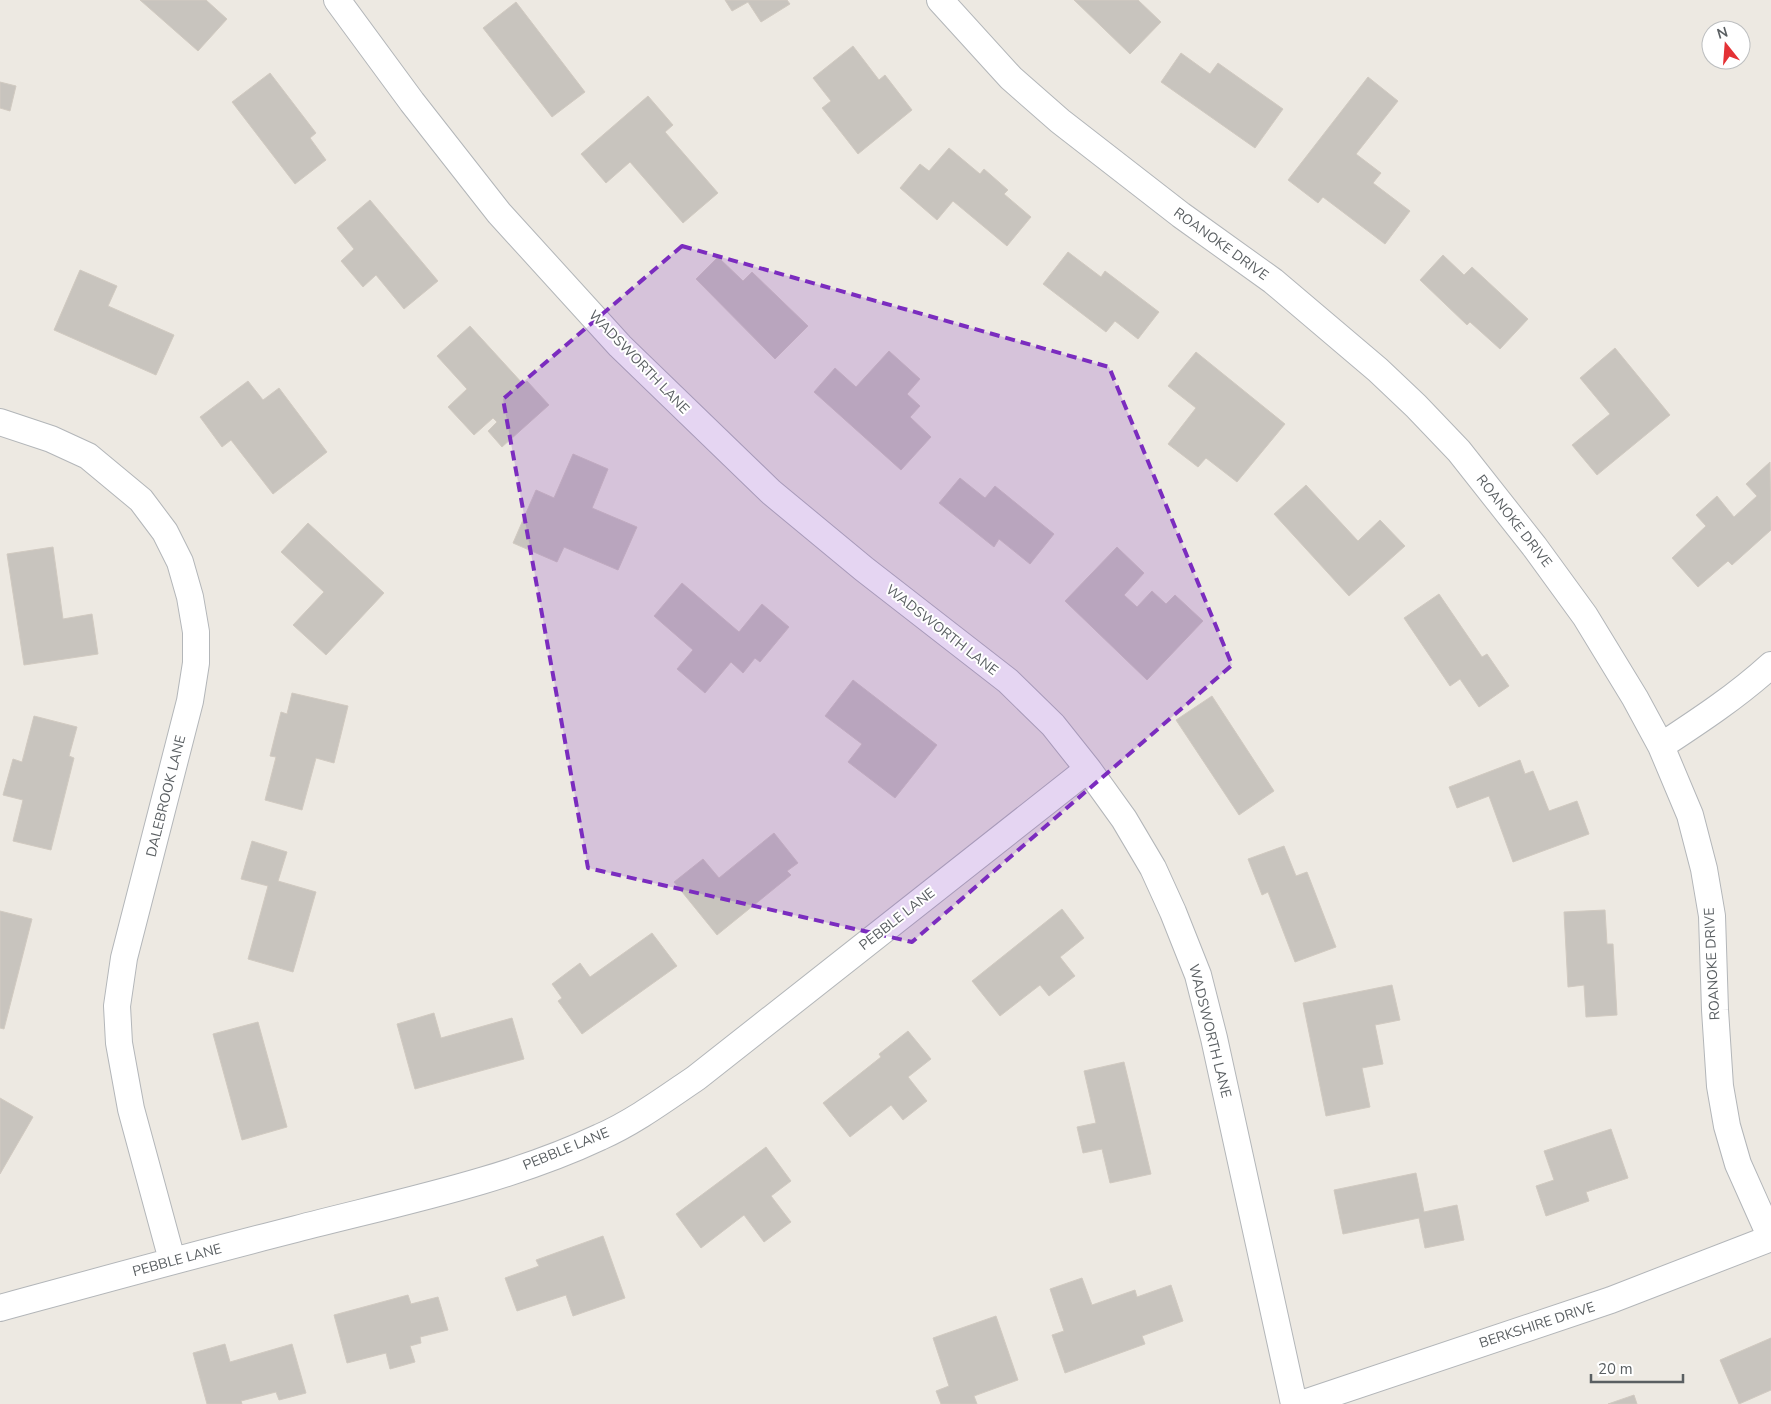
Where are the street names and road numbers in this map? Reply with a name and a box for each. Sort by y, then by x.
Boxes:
street label: ROANOKE DRIVE [1170,203,1272,285]
street label: WADSWORTH LANE [584,306,694,418]
street label: ROANOKE DRIVE [1472,471,1556,571]
street label: WADSWORTH LANE [882,580,1002,680]
street label: DALEBROOK LANE [142,733,190,859]
street label: PEBBLE LANE [855,883,939,955]
street label: ROANOKE DRIVE [1700,907,1724,1021]
street label: WADSWORTH LANE [1184,962,1236,1100]
street label: PEBBLE LANE [520,1123,612,1175]
street label: PEBBLE LANE [130,1239,224,1281]
street label: BERKSHIRE DRIVE [1477,1297,1597,1353]

